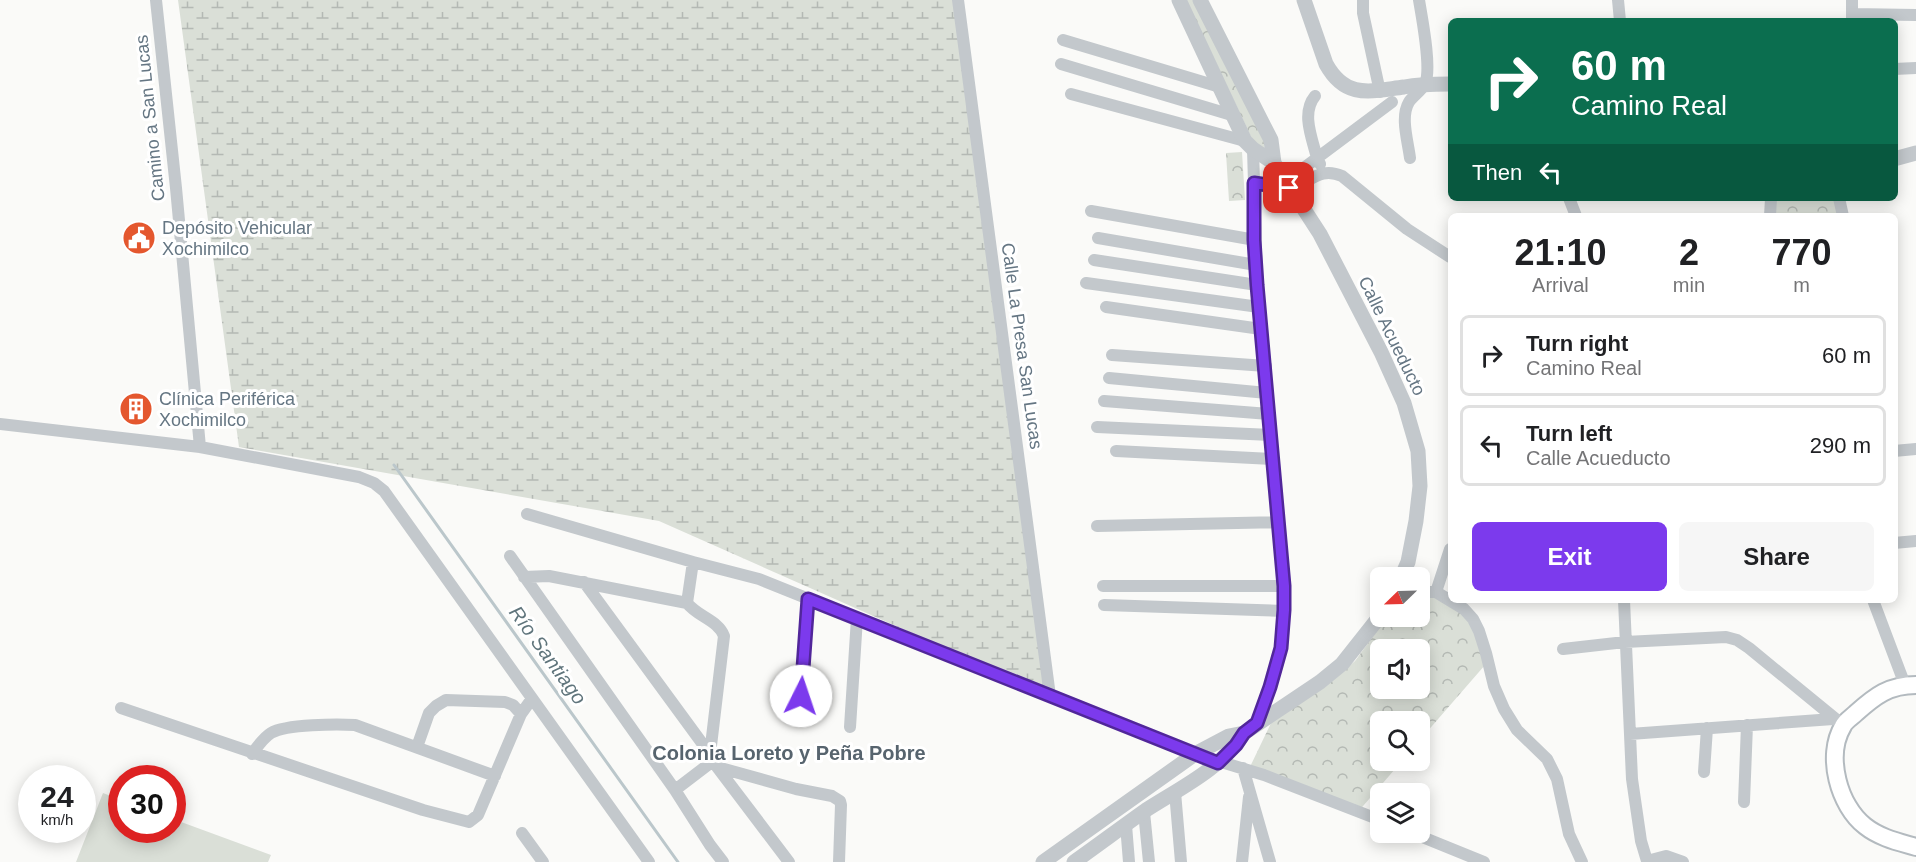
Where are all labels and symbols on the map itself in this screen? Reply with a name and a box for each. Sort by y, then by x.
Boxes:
street label: Camino a San Lucas [131,34,169,202]
pin [1263,162,1314,213]
place label: Depósito Vehicular Xochimilco [162,218,312,259]
public building icon: Depósito Vehicular Xochimilco [121,220,157,256]
street label: Calle La Presa San Lucas [998,242,1046,450]
street label: Calle Acueducto [1354,273,1430,399]
place label: Clínica Periférica Xochimilco [159,389,296,430]
building icon: Clínica Periférica Xochimilco [118,391,154,427]
north arrow [1370,567,1430,627]
water label: Río Santiago [505,602,591,708]
position arrow [769,664,833,728]
district label: Colonia Loreto y Peña Pobre [652,742,926,764]
speed limit sign: 30 [108,765,186,843]

